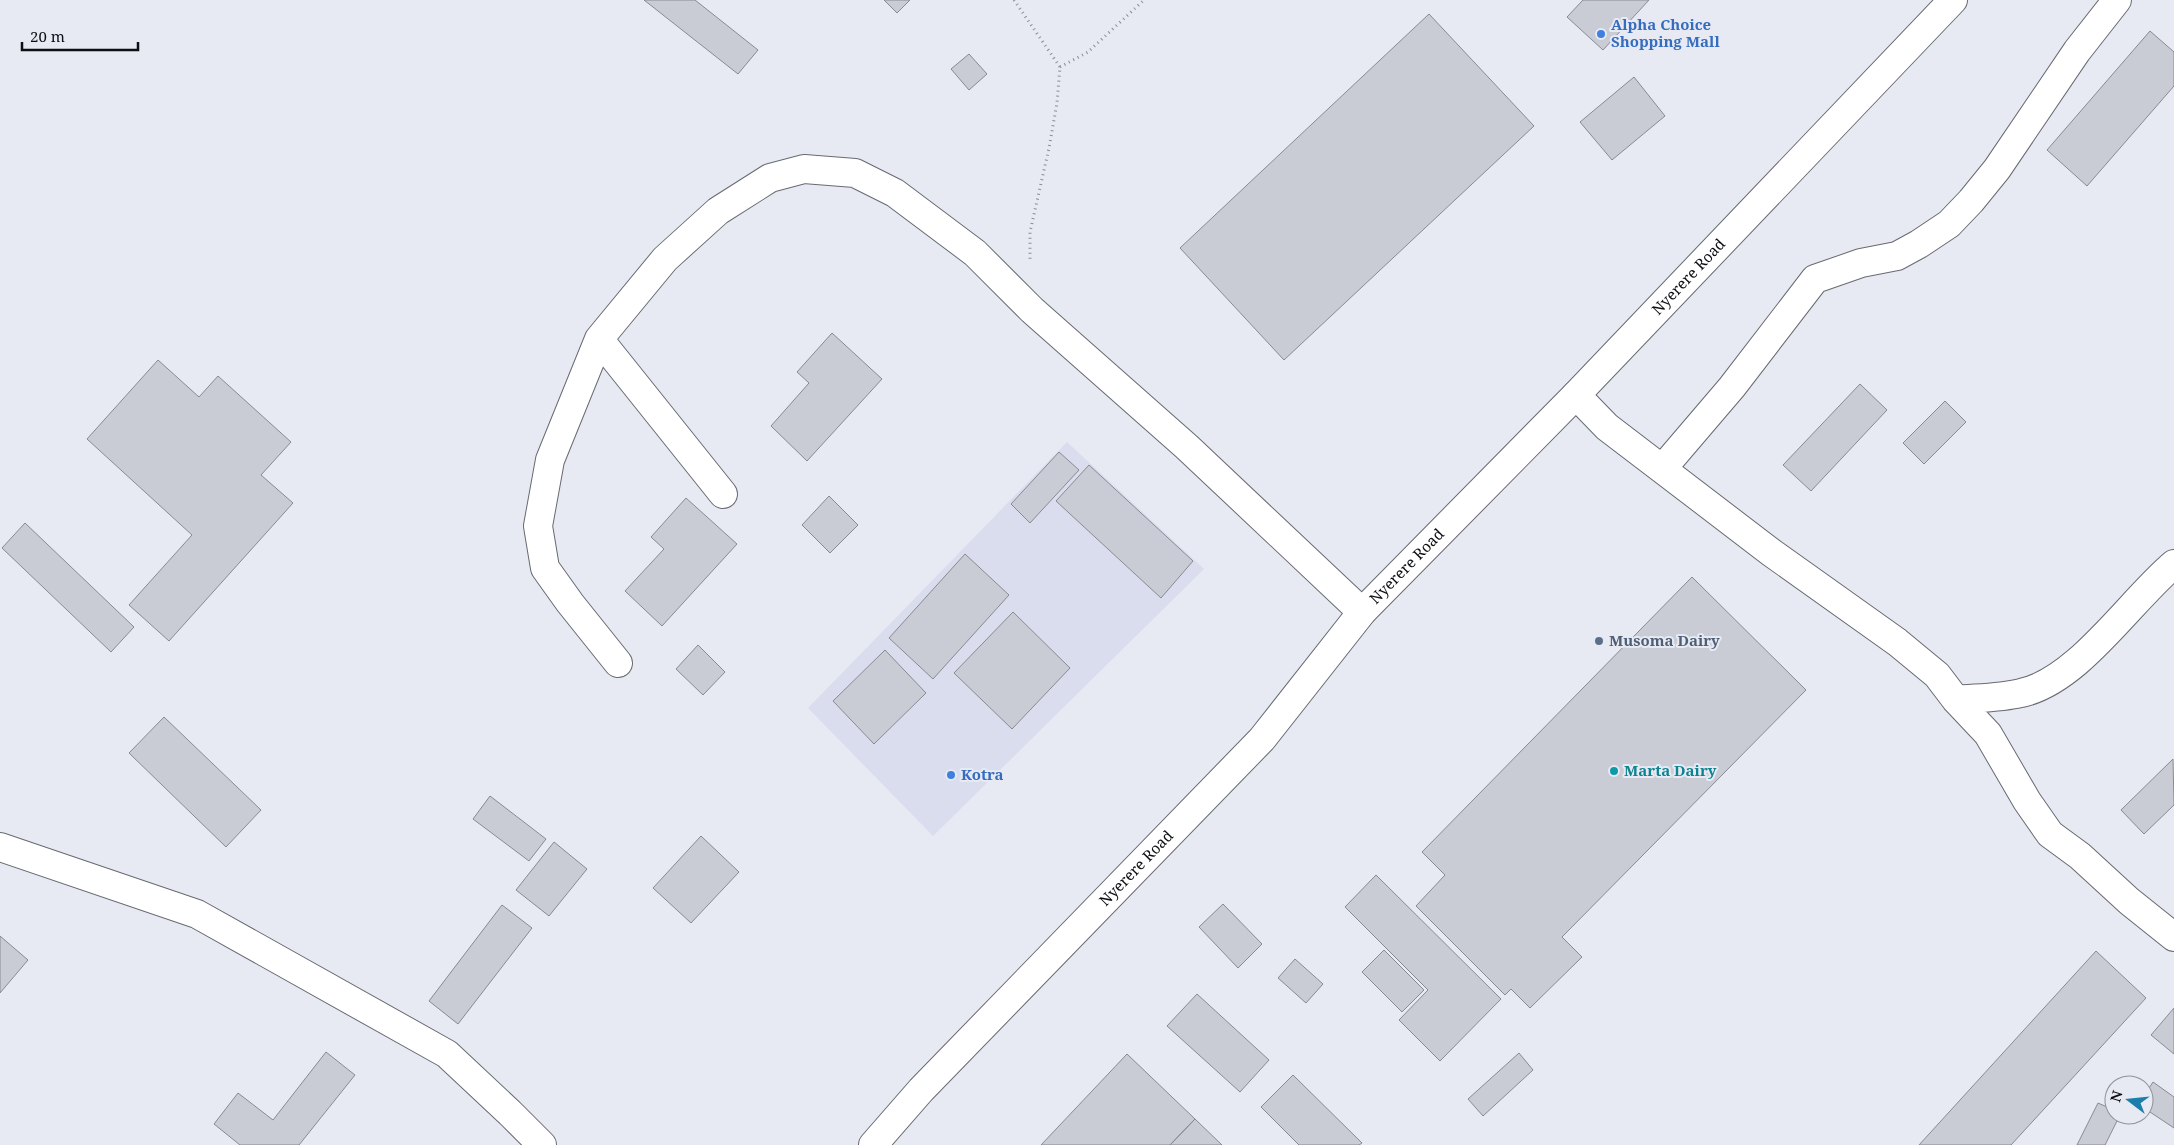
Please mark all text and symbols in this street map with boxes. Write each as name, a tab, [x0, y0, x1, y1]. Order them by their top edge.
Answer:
place label: Alpha Choice Shopping Mall	[1611, 14, 1720, 51]
scale bar	[22, 20, 139, 52]
text: 20 m	[30, 26, 65, 46]
marker: Alpha Choice Shopping Mall	[1595, 28, 1607, 40]
street label: Nyerere Road	[1647, 234, 1729, 319]
street label: Nyerere Road	[1365, 524, 1448, 608]
place label: Musoma Dairy	[1609, 630, 1720, 650]
marker: Musoma Dairy	[1593, 635, 1605, 647]
place label: Marta Dairy	[1624, 760, 1717, 780]
place label: Kotra	[961, 764, 1004, 784]
marker: Marta Dairy	[1608, 765, 1620, 777]
marker: Kotra	[945, 769, 957, 781]
street label: Nyerere Road	[1094, 825, 1177, 910]
north arrow	[2104, 1075, 2154, 1125]
text: N	[2105, 1088, 2127, 1104]

